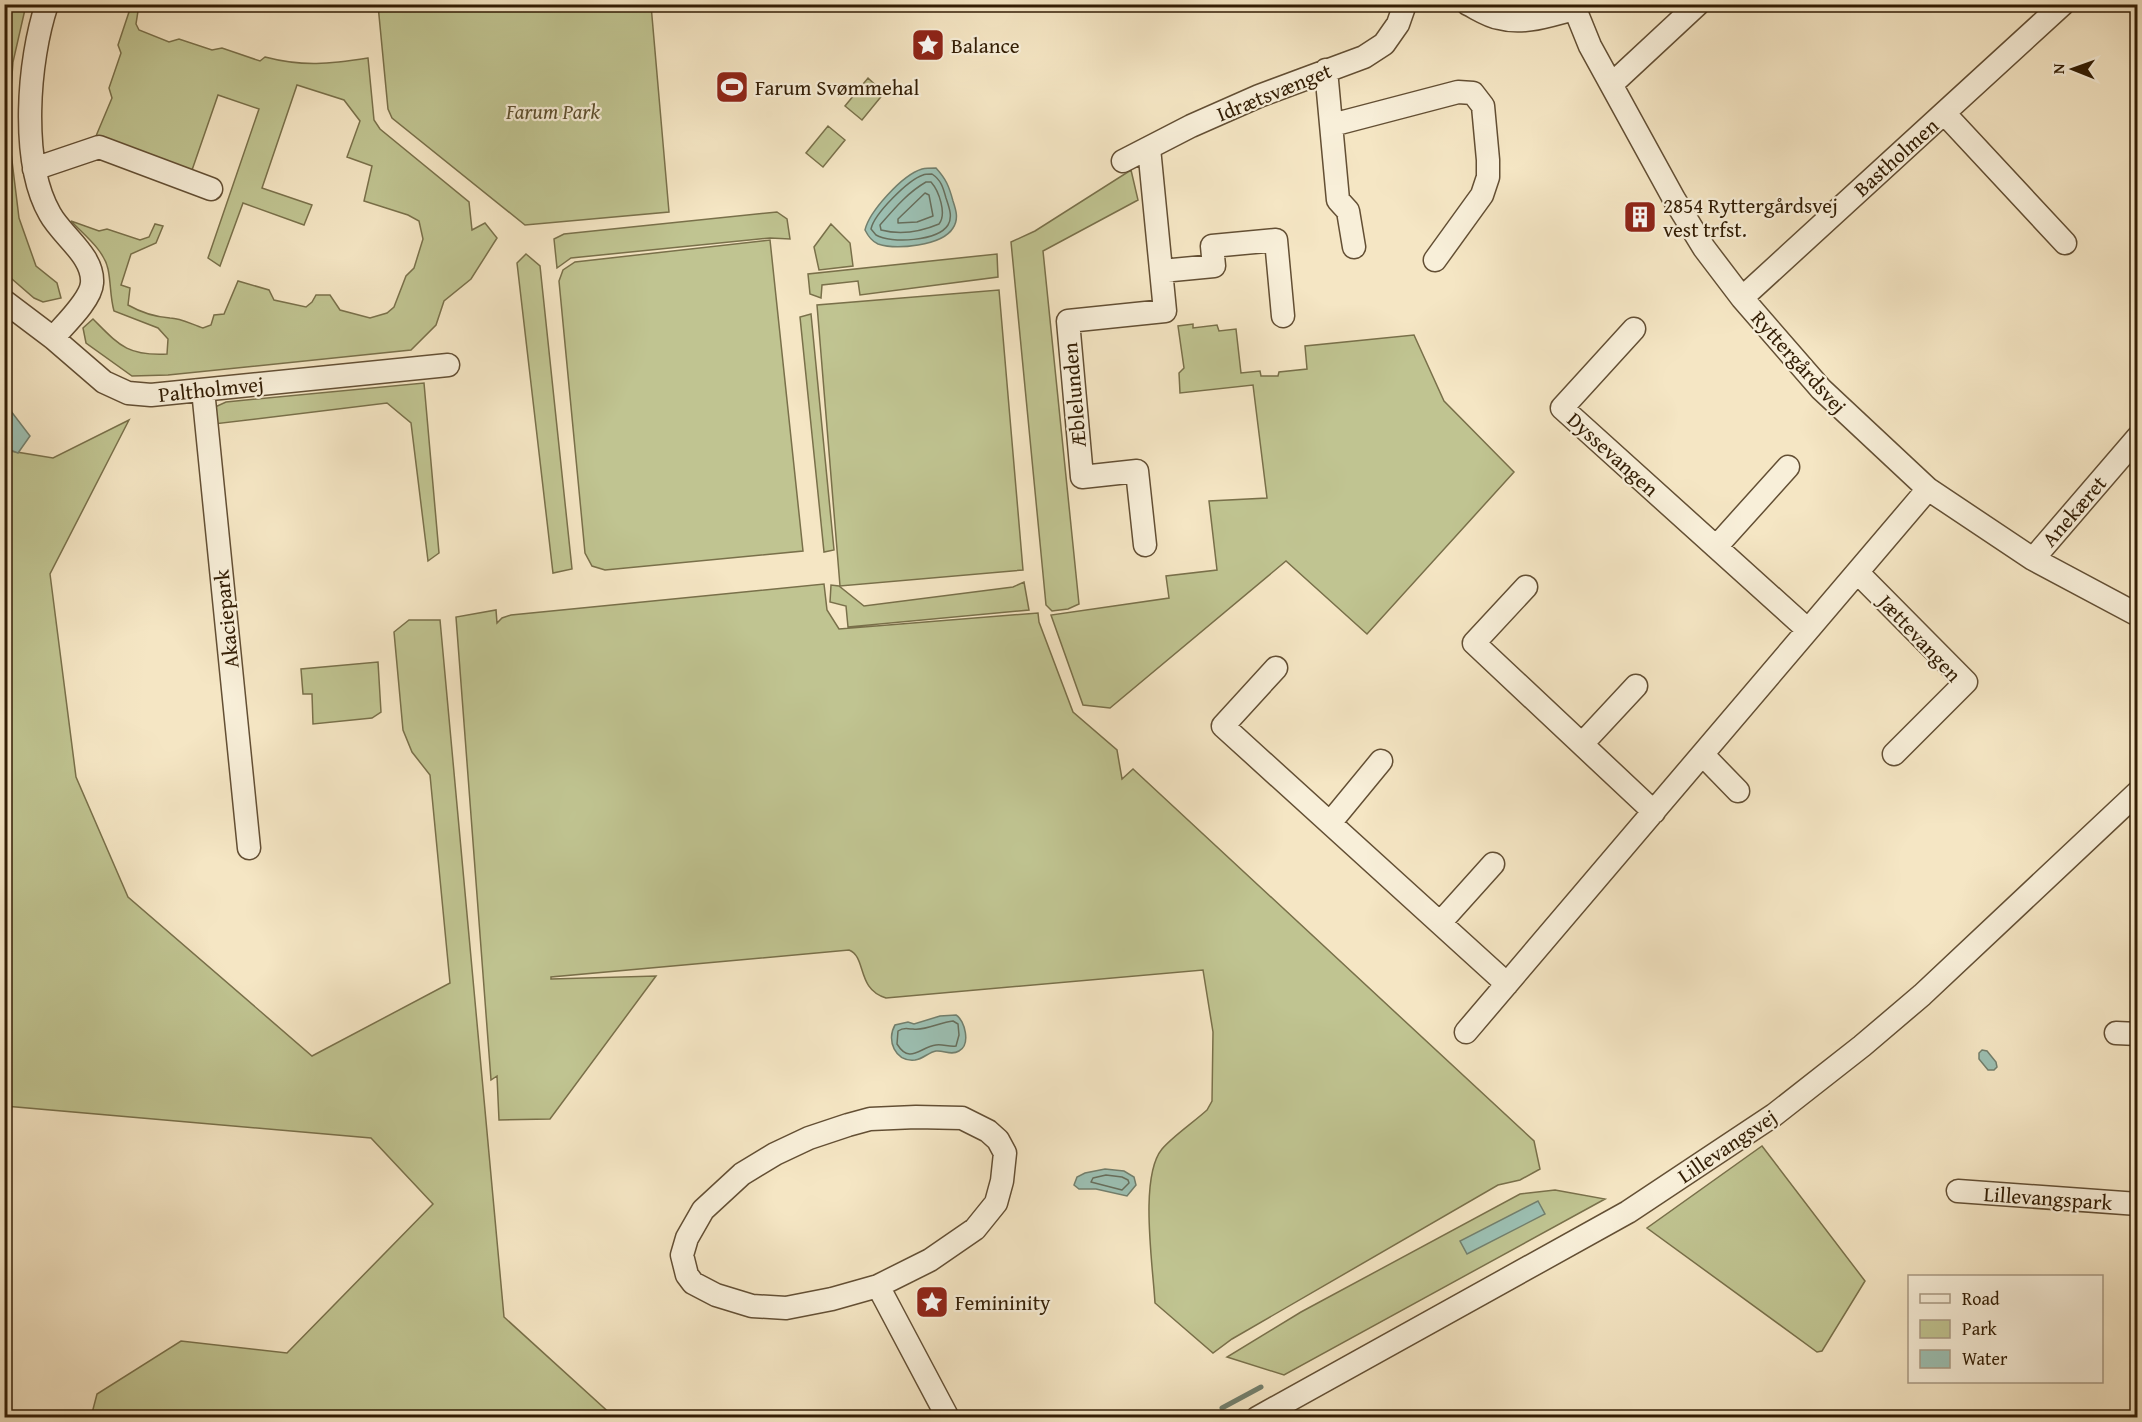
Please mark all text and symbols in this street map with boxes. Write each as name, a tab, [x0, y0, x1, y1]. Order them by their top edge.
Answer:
place icon: Balance	[910, 27, 946, 63]
place label: Balance	[951, 30, 1020, 61]
north arrow	[2043, 39, 2103, 99]
street label: Idrætsvænget	[1212, 55, 1337, 129]
text: N	[2046, 63, 2070, 74]
sports icon: Farum Svømmehal	[714, 69, 750, 105]
place label: Farum Svømmehal	[755, 72, 919, 103]
park label: Farum Park	[505, 96, 600, 127]
street label: Bastholmen	[1847, 110, 1945, 204]
place label: 2854 Ryttergårdsvej vest trfst.	[1663, 190, 1838, 245]
building icon: 2854 Ryttergårdsvej vest trfst.	[1622, 199, 1658, 235]
street label: Ryttergårdsvej	[1744, 303, 1854, 421]
street label: Æblelunden	[1054, 341, 1094, 449]
street label: Paltholmvej	[157, 368, 265, 410]
street label: Dyssevangen	[1560, 404, 1666, 504]
street label: Anekæret	[2034, 468, 2114, 553]
street label: Akaciepark	[205, 568, 247, 670]
street label: Jættevangen	[1869, 585, 1969, 689]
street label: Lillevangsvej	[1671, 1101, 1783, 1191]
street label: Lillevangspark	[1983, 1178, 2114, 1218]
legend	[1908, 1275, 2103, 1383]
place icon: Femininity	[914, 1284, 950, 1320]
text: Road	[1962, 1285, 2000, 1312]
place label: Femininity	[955, 1287, 1051, 1318]
text: Park	[1962, 1315, 1998, 1342]
text: Water	[1962, 1345, 2008, 1372]

